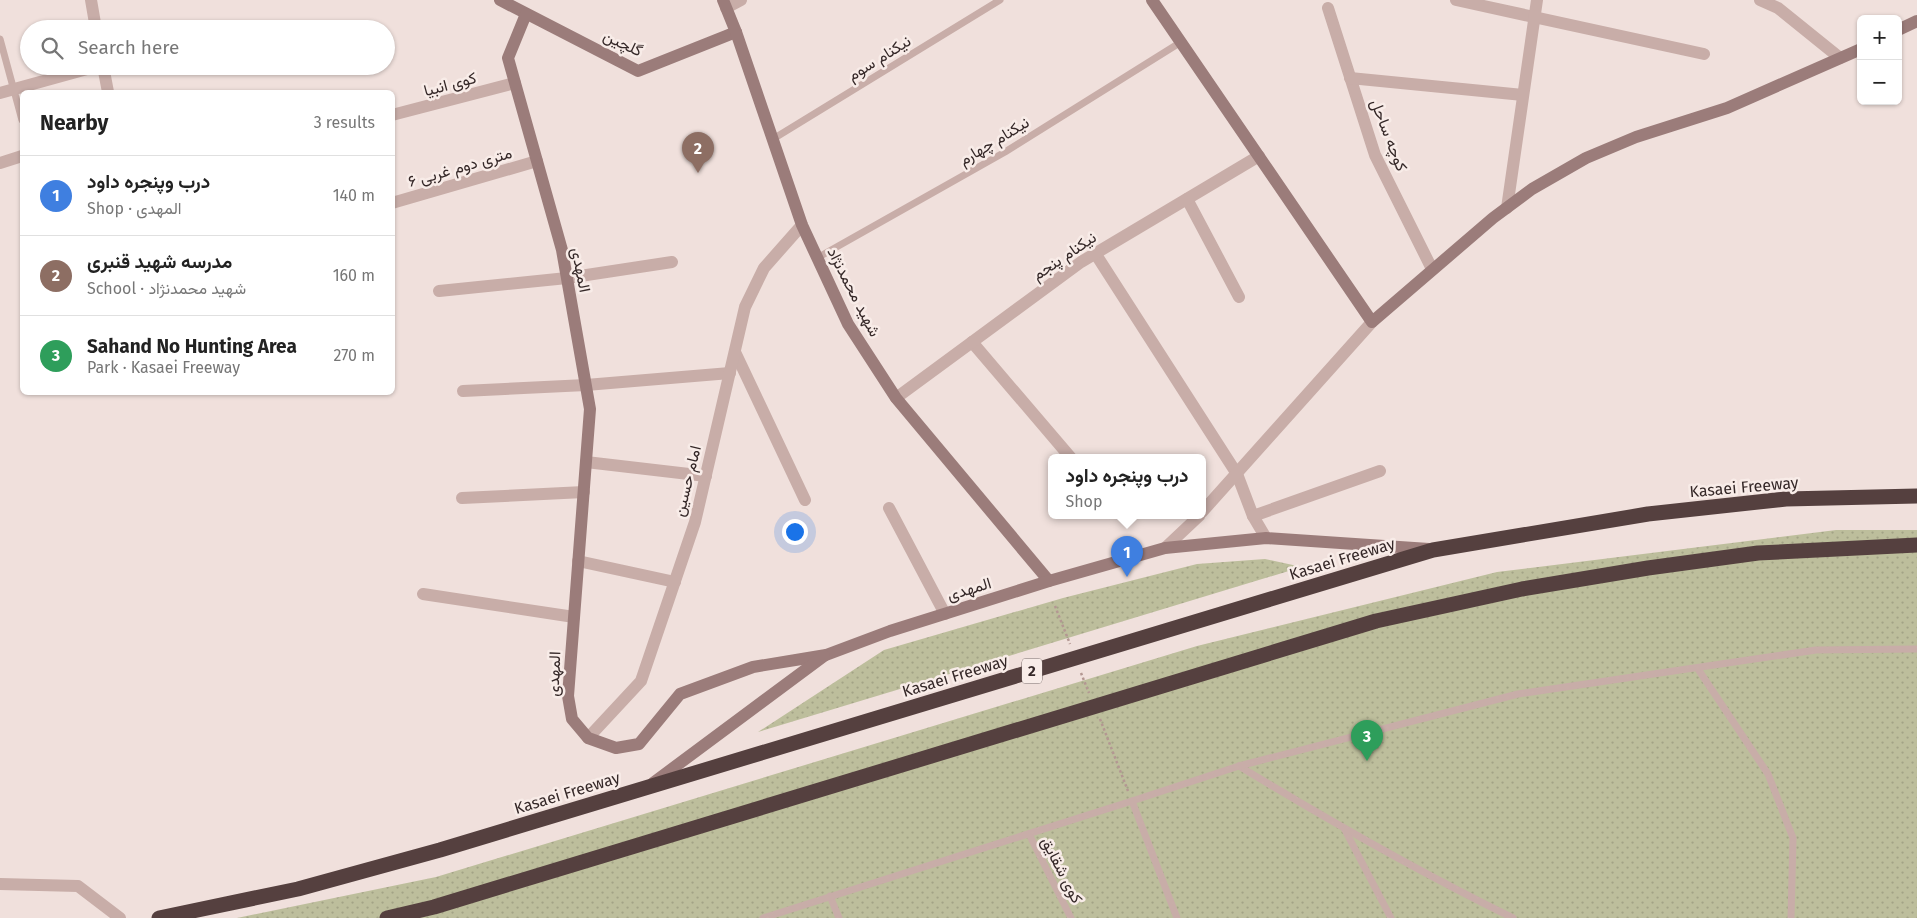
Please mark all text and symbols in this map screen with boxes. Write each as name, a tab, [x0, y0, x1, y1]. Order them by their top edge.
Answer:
map controls	[1857, 15, 1902, 105]
button: +	[1857, 15, 1902, 60]
search box	[20, 20, 395, 75]
street label: گلچین	[600, 26, 646, 62]
street label: نیکنام سوم	[844, 31, 915, 86]
icon: search	[38, 34, 66, 62]
text: Search here	[78, 36, 179, 59]
button: −	[1857, 60, 1902, 105]
street label: کوی انبیا	[422, 68, 479, 101]
street label: کوچه ساحل	[1365, 96, 1411, 174]
text: Nearby	[40, 110, 108, 136]
text: 3 results	[314, 113, 375, 132]
street label: نیکنام چهارم	[955, 113, 1034, 171]
pin: 2	[682, 132, 714, 173]
street label: ۶ متری دوم غربی	[406, 143, 514, 192]
text: درب وپنجره داود	[87, 170, 210, 193]
text: 1	[52, 186, 60, 205]
text: 140 m	[333, 186, 375, 205]
text: Shop · المهدی	[87, 199, 182, 218]
street label: نیکنام پنجم	[1028, 228, 1101, 286]
street label: شهید محمدنژاد	[822, 244, 885, 340]
street label: المهدی	[566, 246, 595, 294]
text: مدرسه شهید قنبری	[87, 250, 232, 273]
text: 2	[52, 266, 60, 285]
text: 160 m	[333, 266, 375, 285]
text: School · شهید محمدنژاد	[87, 279, 246, 298]
text: Sahand No Hunting Area	[87, 335, 297, 358]
text: 3	[52, 346, 60, 365]
text: 270 m	[333, 346, 375, 365]
text: Park · Kasaei Freeway	[87, 358, 240, 377]
street label: امام حسین	[669, 444, 706, 519]
popup	[1048, 454, 1206, 519]
text: درب وپنجره داود	[1065, 464, 1189, 487]
street label: Kasaei Freeway	[1689, 473, 1799, 501]
text: Shop	[1065, 492, 1102, 511]
your location	[782, 519, 808, 545]
street label: Kasaei Freeway	[1287, 534, 1397, 584]
pin: 1	[1111, 536, 1143, 577]
street label: المهدی	[945, 573, 994, 606]
street label: المهدی	[544, 651, 565, 697]
street label: Kasaei Freeway	[900, 651, 1010, 701]
road number: 2	[1022, 658, 1042, 684]
pin: 3	[1351, 720, 1383, 761]
street label: Kasaei Freeway	[512, 768, 622, 818]
street label: کوی شقایق	[1036, 834, 1087, 907]

